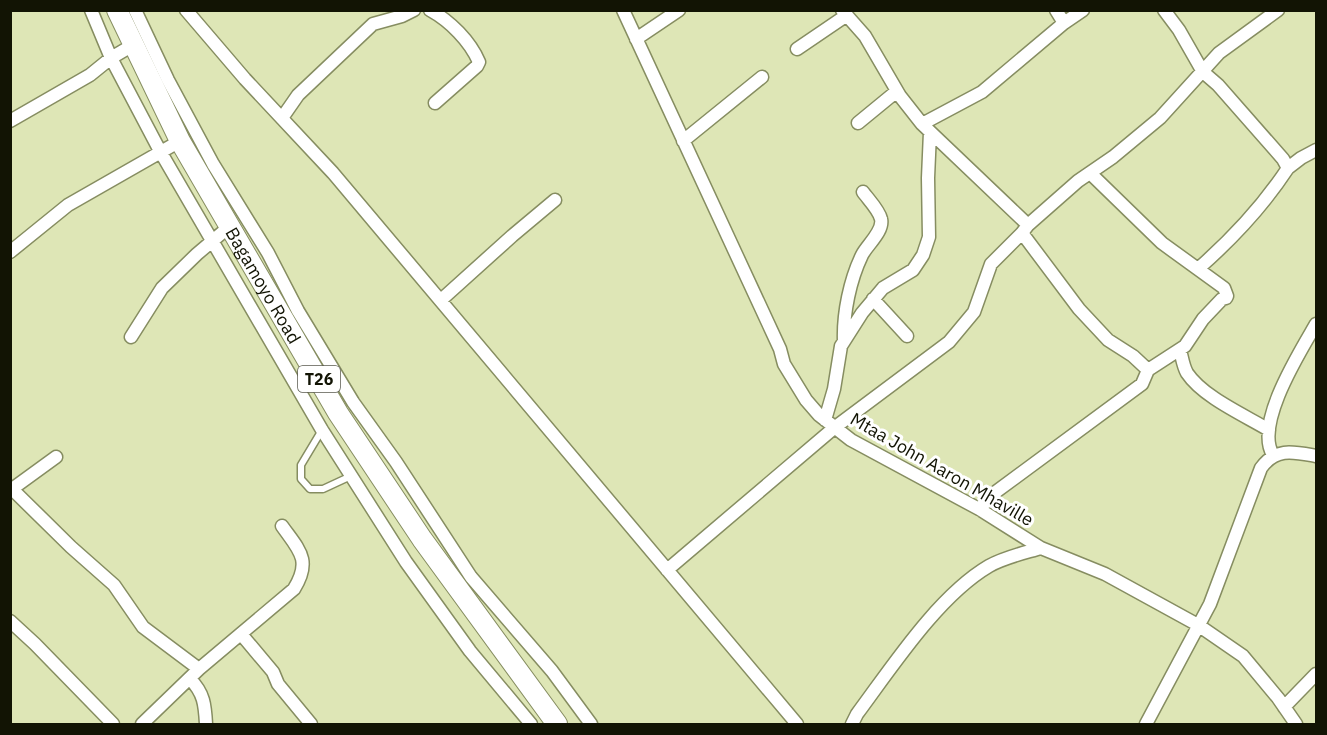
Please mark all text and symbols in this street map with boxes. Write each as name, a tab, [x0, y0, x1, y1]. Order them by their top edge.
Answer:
street label: Bagamoyo Road	[221, 223, 307, 347]
road number: T26	[298, 366, 340, 392]
street label: Mtaa John Aaron Mhaville	[846, 407, 1038, 531]

